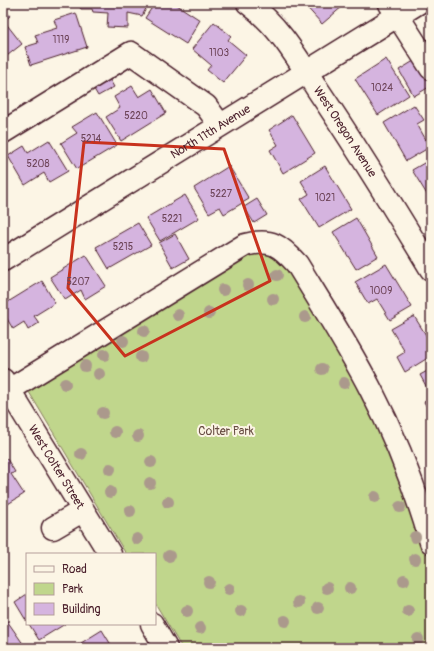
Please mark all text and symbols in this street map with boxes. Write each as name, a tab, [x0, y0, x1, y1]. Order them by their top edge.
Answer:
house number: 1119	[53, 34, 69, 46]
house number: 1103	[209, 47, 230, 59]
house number: 1024	[371, 82, 393, 94]
street label: West Oregon Avenue	[310, 84, 380, 180]
street label: North 11th Avenue	[168, 101, 254, 162]
house number: 5220	[124, 110, 148, 122]
house number: 5214	[81, 133, 102, 145]
house number: 5208	[27, 158, 49, 170]
house number: 5227	[210, 188, 233, 200]
house number: 1021	[315, 192, 335, 204]
house number: 5221	[162, 213, 182, 225]
house number: 5215	[113, 241, 133, 253]
house number: 5207	[66, 276, 90, 288]
house number: 1009	[370, 285, 392, 297]
street label: West Colter Street	[24, 422, 88, 512]
park label: Colter Park	[198, 424, 254, 439]
legend	[26, 553, 156, 625]
text: Road	[62, 562, 87, 577]
text: Park	[62, 582, 83, 597]
text: Building	[62, 602, 101, 617]

